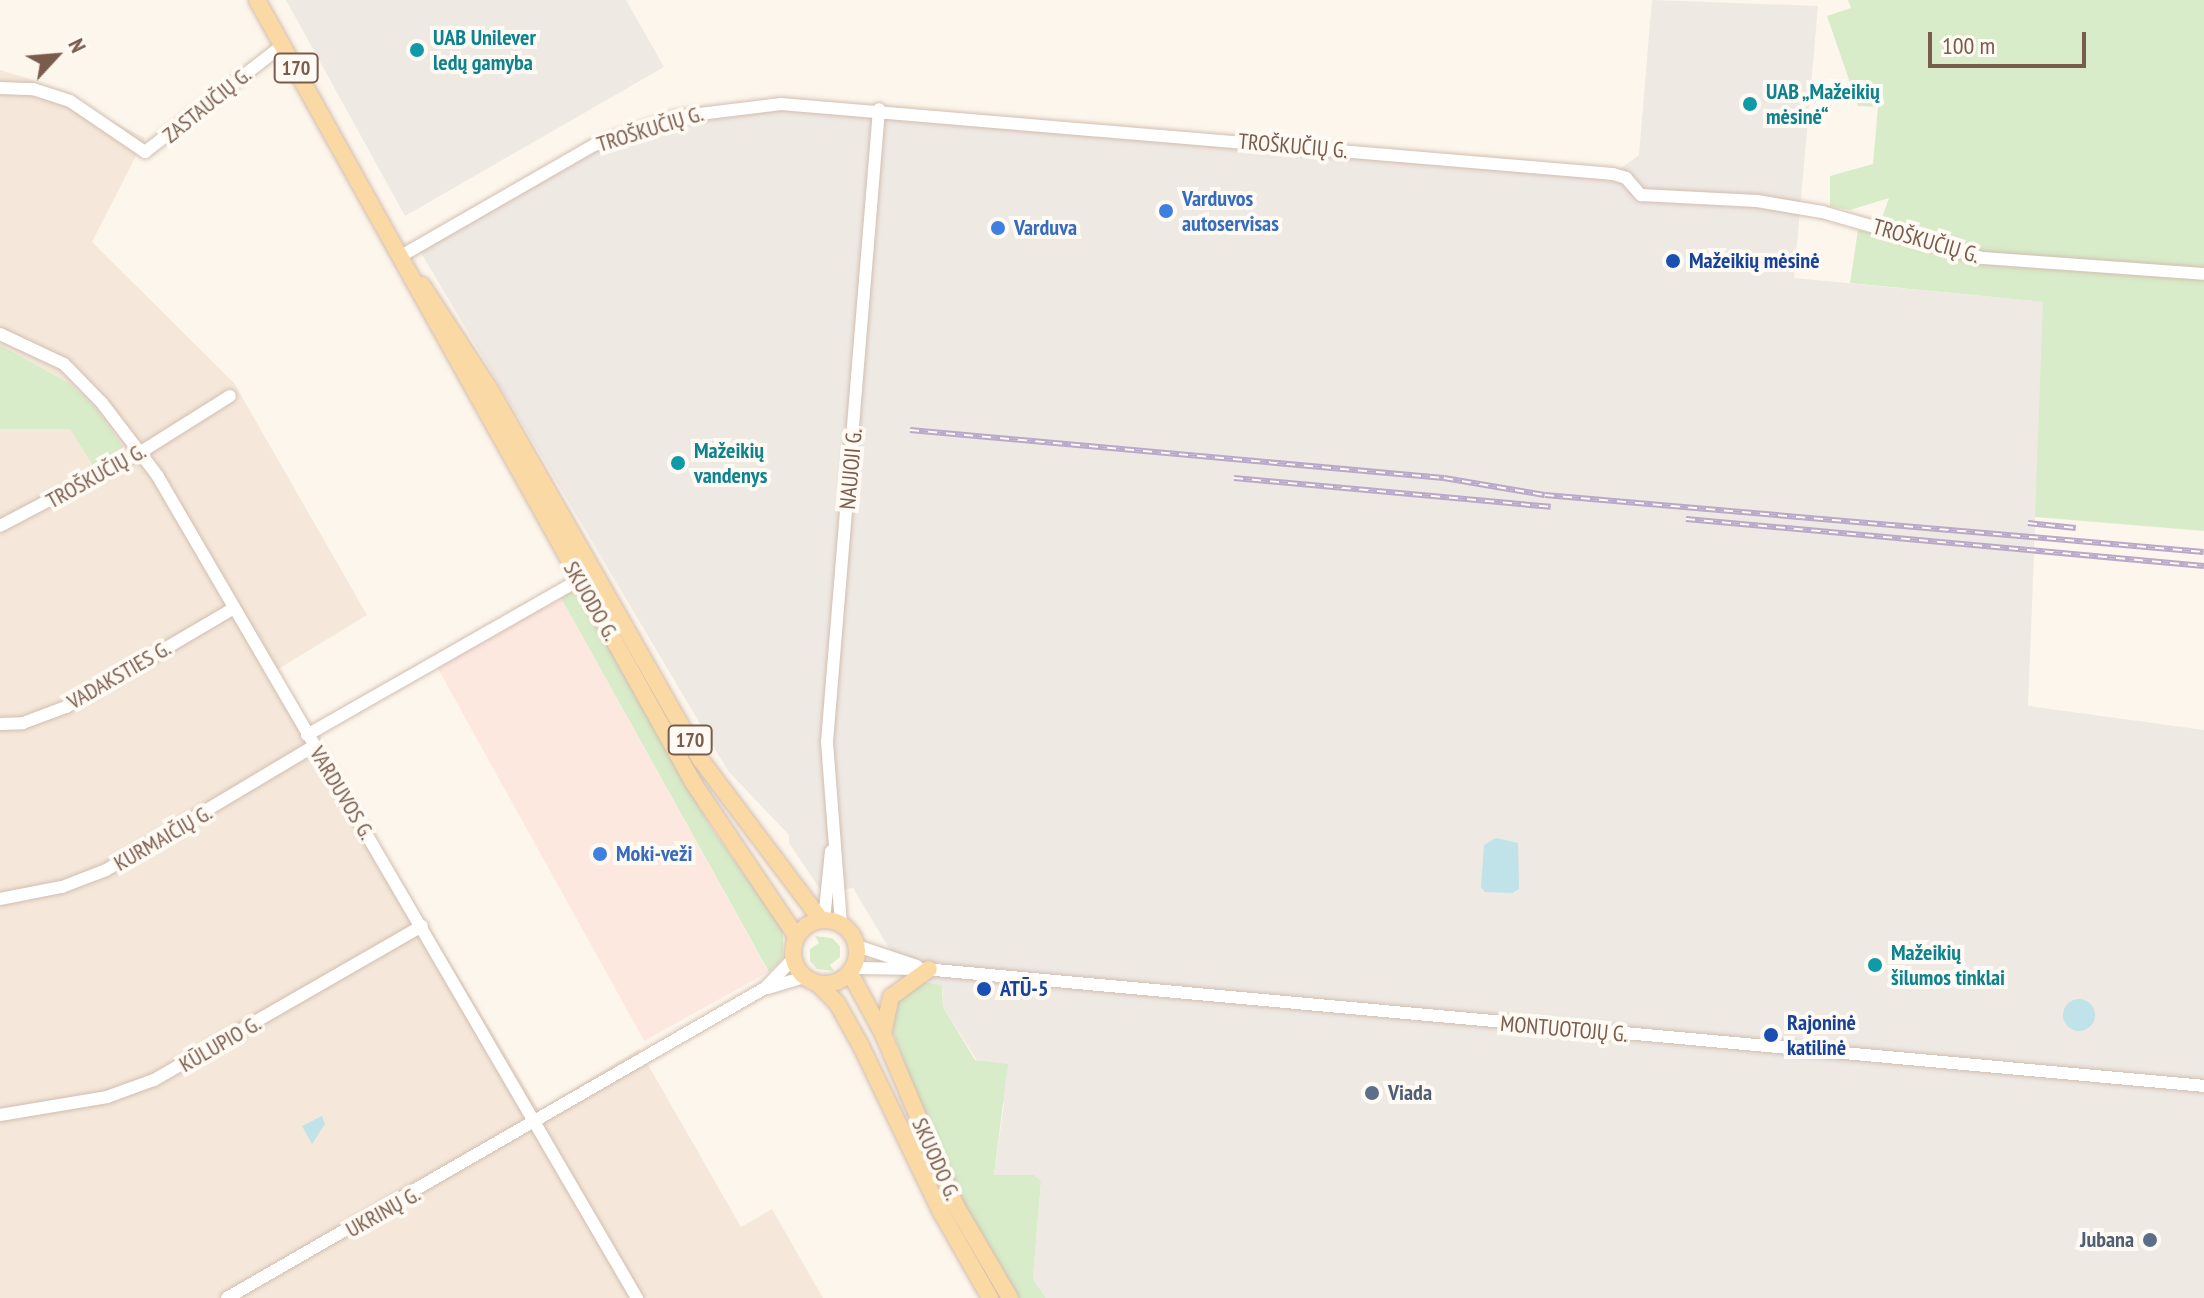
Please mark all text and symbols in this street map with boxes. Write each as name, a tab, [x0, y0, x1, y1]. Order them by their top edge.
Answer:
north arrow	[16, 16, 96, 96]
scale bar	[1932, 16, 2090, 66]
place label: UAB Unilever ledų gamyba	[433, 24, 536, 76]
text: 100 m	[1942, 30, 1995, 61]
text: N	[62, 34, 93, 57]
marker: UAB Unilever ledų gamyba	[408, 41, 426, 59]
road number: 170	[272, 52, 320, 84]
street label: ZASTAUČIŲ G.	[158, 61, 256, 149]
place label: UAB „Mažeikių mėsinė“	[1766, 78, 1881, 130]
marker: UAB „Mažeikių mėsinė“	[1741, 95, 1759, 113]
street label: TROŠKUČIŲ G.	[594, 100, 706, 158]
street label: TROŠKUČIŲ G.	[1237, 128, 1349, 164]
place label: Varduvos autoservisas	[1182, 185, 1279, 236]
marker: Varduvos autoservisas	[1157, 202, 1175, 220]
street label: TROŠKUČIŲ G.	[1870, 213, 1982, 269]
place label: Varduva	[1014, 215, 1077, 241]
marker: Varduva	[989, 219, 1007, 237]
place label: Mažeikių mėsinė	[1689, 248, 1820, 274]
marker: Mažeikių mėsinė	[1664, 252, 1682, 270]
street label: NAUJOJI G.	[834, 428, 868, 510]
place label: Mažeikių vandenys	[694, 437, 767, 488]
street label: TROŠKUČIŲ G.	[42, 438, 150, 514]
marker: Mažeikių vandenys	[669, 454, 687, 472]
street label: SKUODO G.	[558, 557, 624, 645]
street label: VADAKSTIES G.	[63, 635, 175, 715]
road number: 170	[666, 724, 714, 756]
street label: VARDUVOS G.	[304, 742, 380, 844]
street label: KURMAIČIŲ G.	[109, 799, 217, 877]
place label: Moki-veži	[616, 841, 692, 867]
marker: Moki-veži	[591, 845, 609, 863]
place label: Mažeikių šilumos tinklai	[1891, 939, 2005, 990]
marker: Mažeikių šilumos tinklai	[1866, 956, 1884, 974]
place label: ATŪ-5	[1000, 976, 1048, 1002]
marker: ATŪ-5	[975, 980, 993, 998]
place label: Rajoninė katilinė	[1787, 1009, 1856, 1060]
street label: KŪLUPIO G.	[175, 1010, 265, 1078]
street label: MONTUOTOJŲ G.	[1499, 1010, 1629, 1048]
marker: Rajoninė katilinė	[1762, 1026, 1780, 1044]
place label: Viada	[1388, 1080, 1432, 1106]
marker: Viada	[1363, 1084, 1381, 1102]
street label: SKUODO G.	[906, 1114, 966, 1204]
street label: UKRINŲ G.	[341, 1181, 425, 1243]
place label: Jubana	[2080, 1227, 2134, 1253]
marker: Jubana	[2141, 1231, 2159, 1249]

